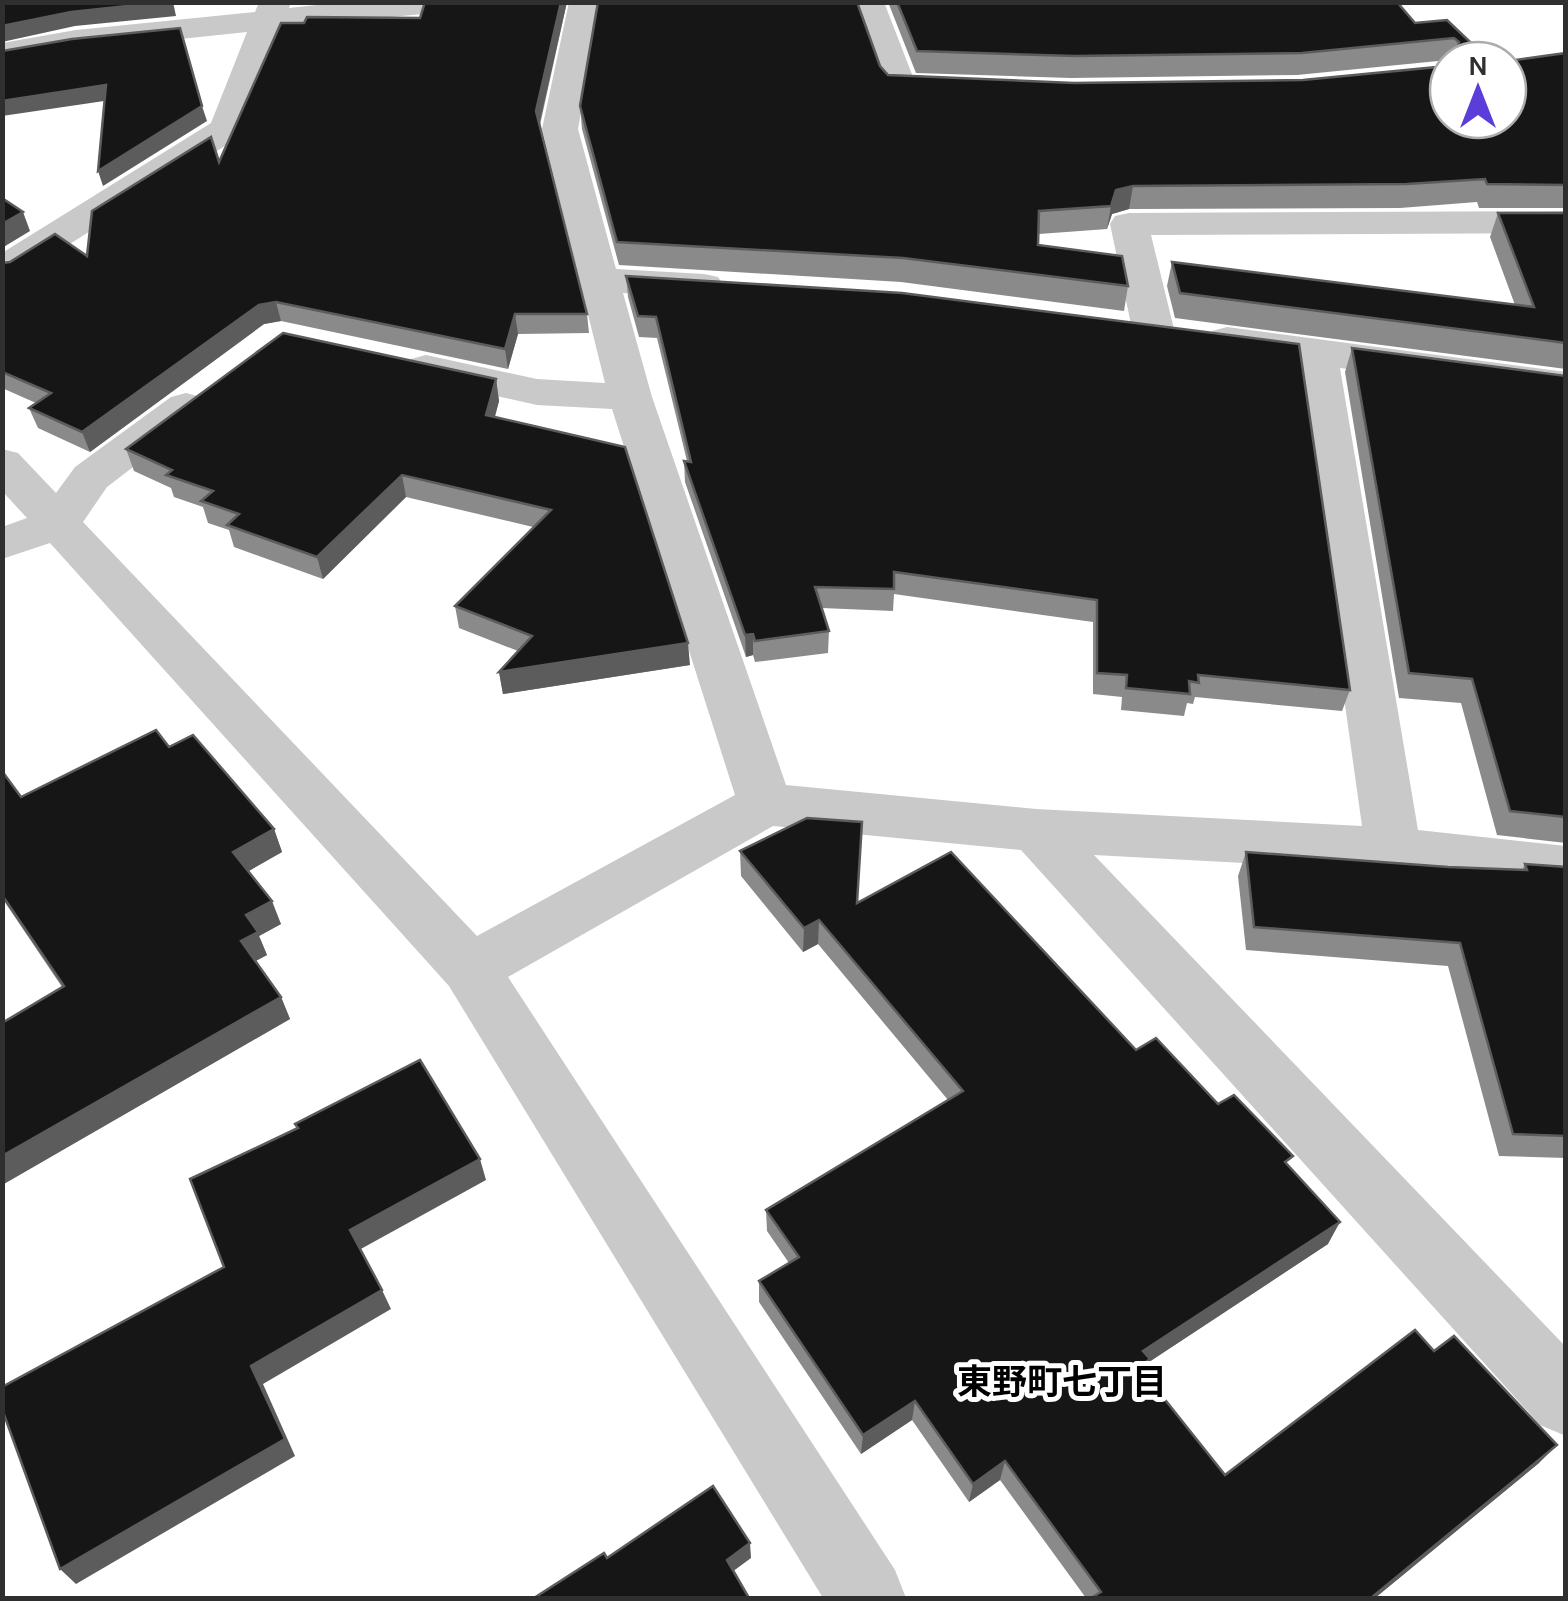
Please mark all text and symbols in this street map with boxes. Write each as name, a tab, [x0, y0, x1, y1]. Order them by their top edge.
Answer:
north arrow	[1428, 40, 1528, 140]
text: N	[1468, 49, 1488, 82]
district label: 東野町七丁目	[957, 1362, 1167, 1403]

